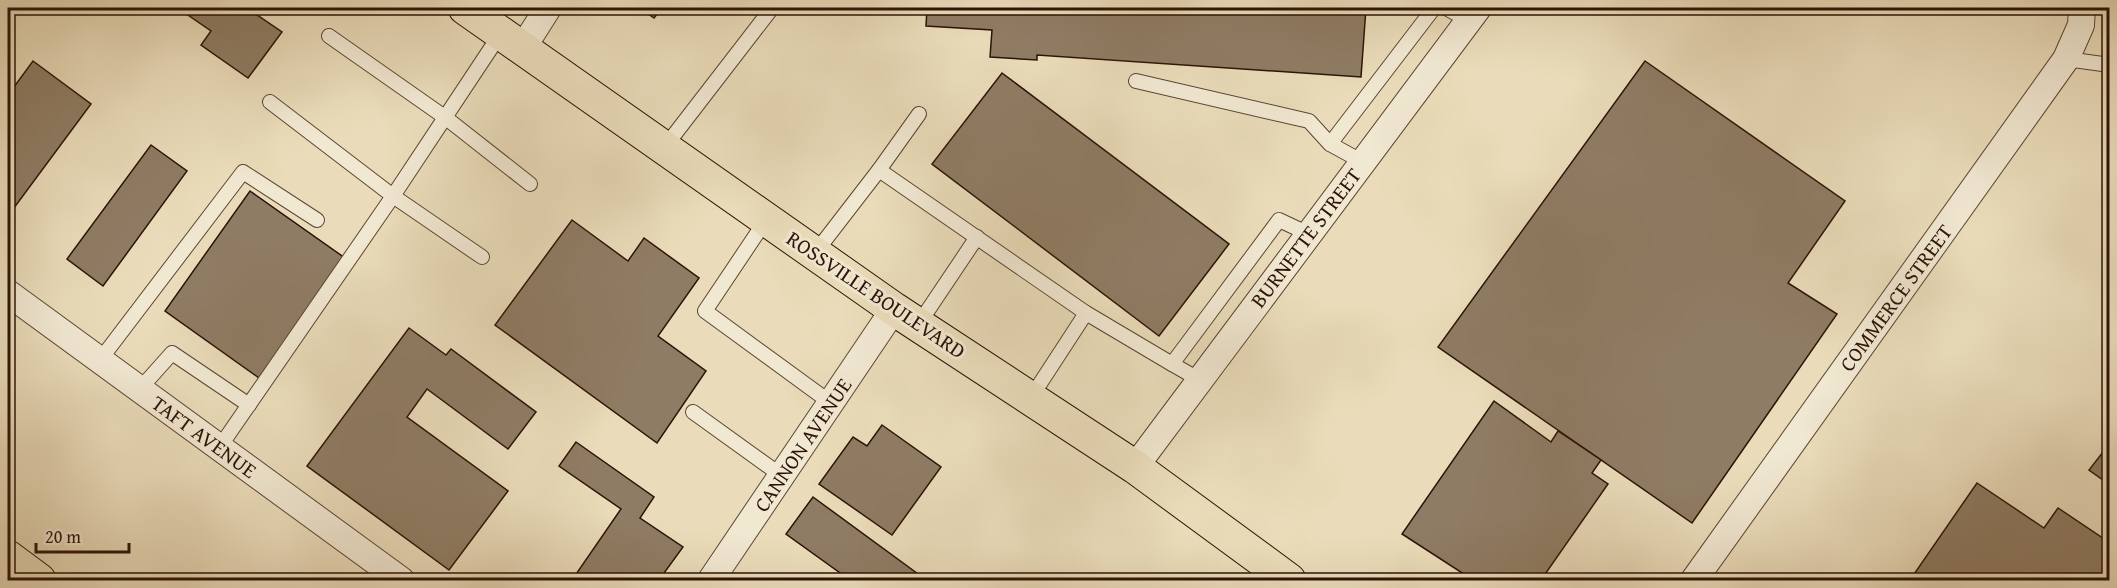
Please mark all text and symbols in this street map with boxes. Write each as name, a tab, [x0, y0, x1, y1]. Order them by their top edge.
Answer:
street label: BURNETTE STREET	[1243, 161, 1369, 314]
street label: COMMERCE STREET	[1832, 218, 1960, 378]
street label: ROSSVILLE BOULEVARD	[781, 223, 972, 366]
street label: CANNON AVENUE	[746, 371, 859, 518]
street label: TAFT AVENUE	[145, 388, 264, 486]
scale bar	[36, 516, 129, 554]
text: 20 m	[45, 523, 81, 550]

